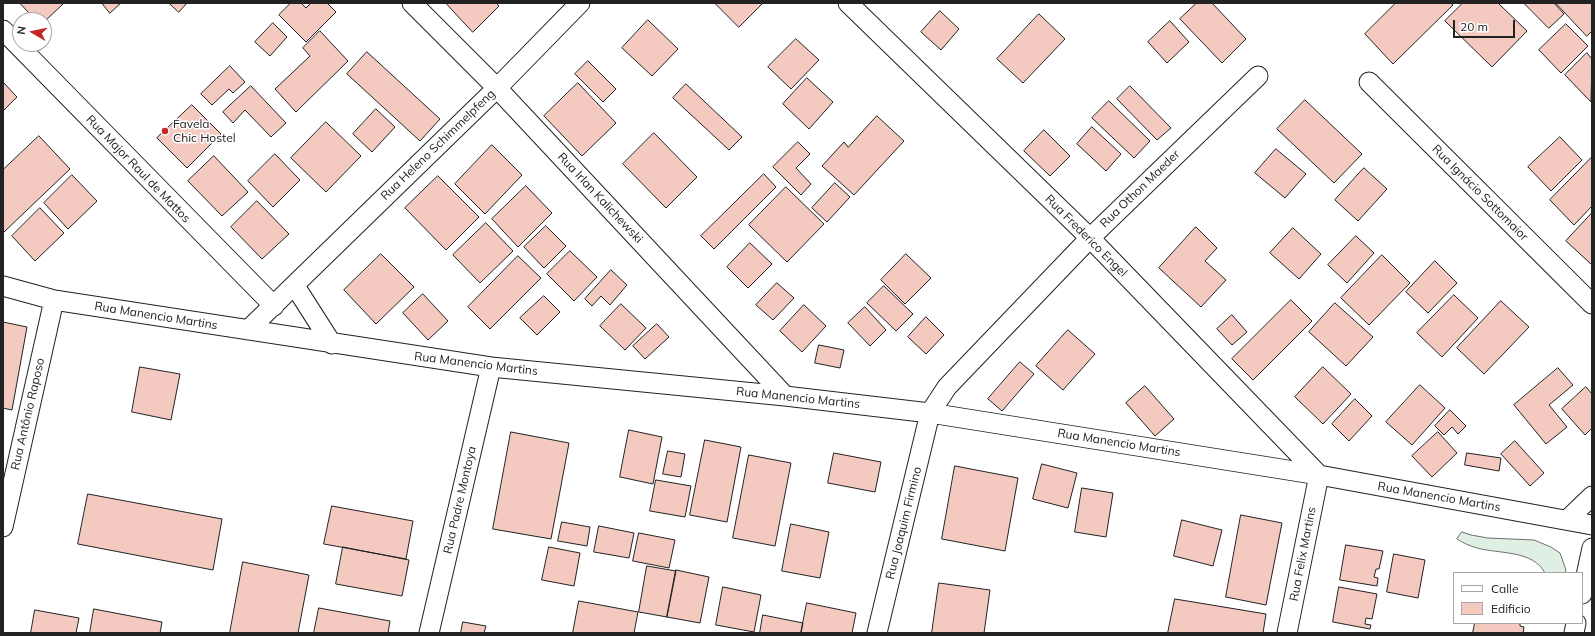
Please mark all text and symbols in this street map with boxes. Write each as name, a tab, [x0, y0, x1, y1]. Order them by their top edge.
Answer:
north arrow	[12, 12, 52, 52]
scale bar	[1455, 12, 1517, 38]
text: 20 m	[1460, 19, 1488, 34]
text: N	[14, 25, 29, 35]
street label: Rua Heleno Schimmelpfeng	[378, 87, 498, 203]
street label: Rua Major Raul de Mattos	[83, 112, 193, 226]
place label: Favela Chic Hostel	[173, 117, 236, 145]
marker: Favela Chic Hostel	[160, 126, 170, 136]
street label: Rua Ignácio Sottomaior	[1429, 142, 1531, 244]
street label: Rua Othon Maeder	[1097, 147, 1183, 231]
street label: Rua Irlan Kalichewski	[554, 150, 646, 246]
street label: Rua Frederico Engel	[1042, 192, 1130, 280]
street label: Rua Manencio Martins	[93, 299, 219, 333]
street label: Rua Manencio Martins	[413, 349, 539, 379]
street label: Rua Antônio Raposo	[8, 357, 48, 471]
street label: Rua Manencio Martins	[735, 384, 861, 412]
street label: Rua Manencio Martins	[1056, 426, 1182, 460]
street label: Rua Padre Montoya	[441, 445, 479, 555]
street label: Rua Joaquim Firmino	[883, 465, 925, 581]
street label: Rua Manencio Martins	[1376, 479, 1502, 515]
street label: Rua Felix Martins	[1287, 505, 1319, 603]
legend	[1453, 572, 1583, 624]
text: Calle	[1491, 581, 1518, 596]
text: Edificio	[1491, 601, 1531, 616]

